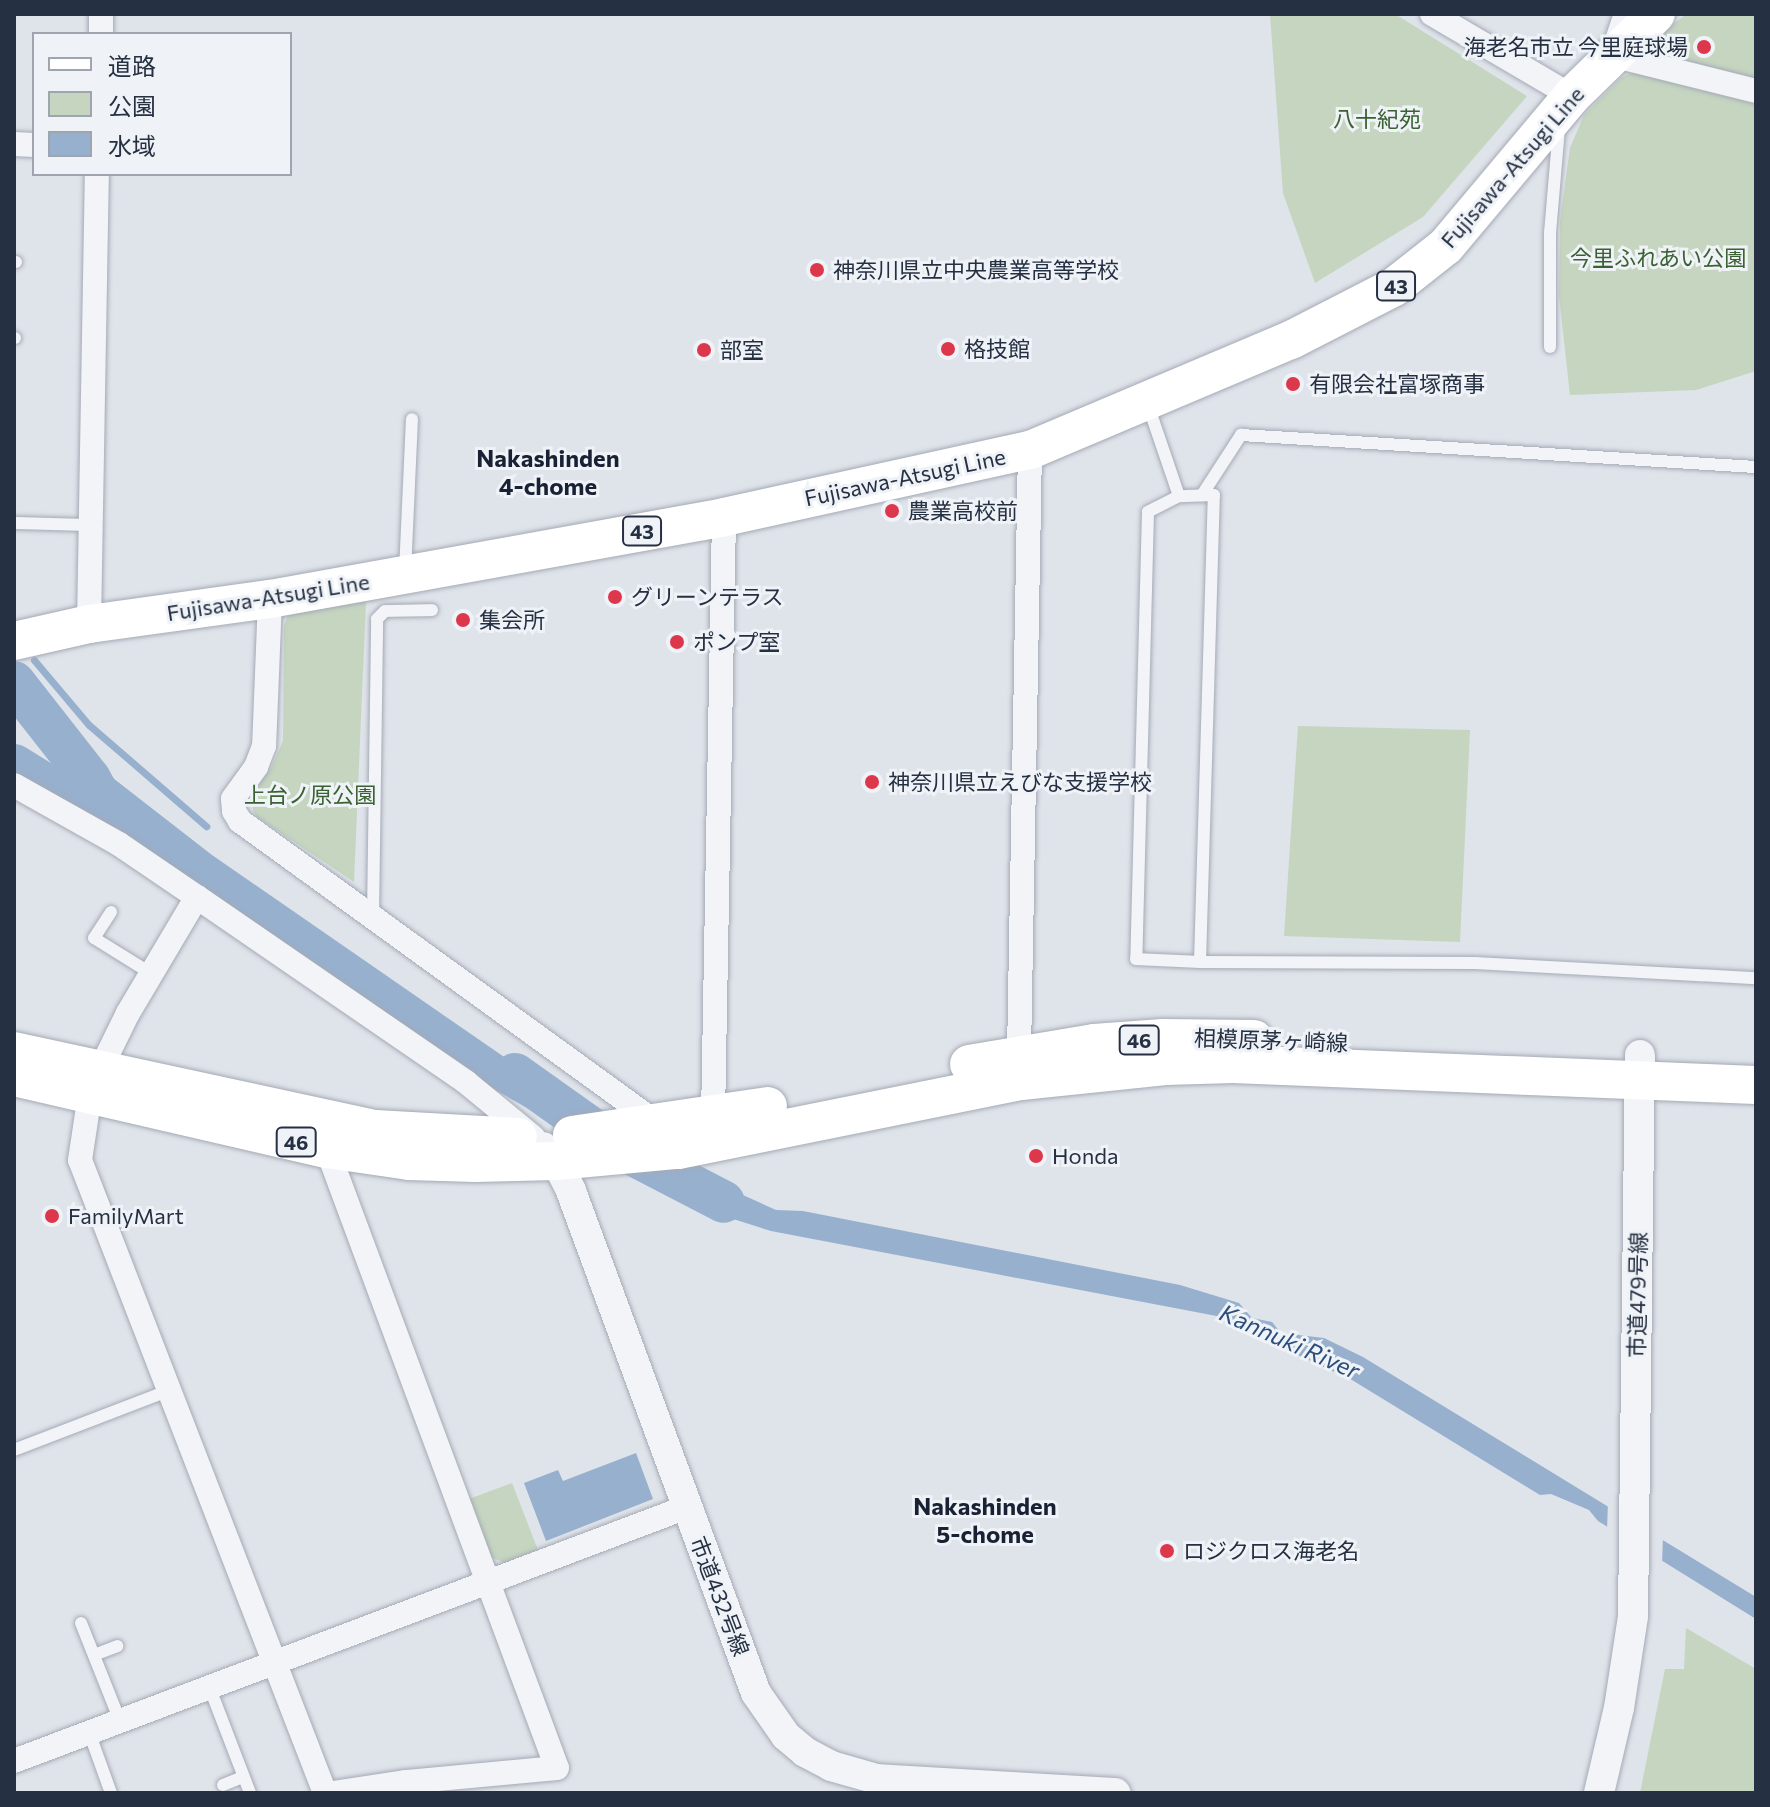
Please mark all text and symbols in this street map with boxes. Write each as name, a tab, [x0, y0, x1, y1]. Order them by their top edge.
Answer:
legend	[32, 32, 292, 176]
place label: 海老名市立 今里庭球場	[1464, 34, 1688, 60]
marker: 海老名市立 今里庭球場	[1695, 38, 1713, 56]
text: 道路	[108, 51, 156, 80]
street label: Fujisawa-Atsugi Line	[1435, 81, 1589, 253]
text: 公園	[108, 91, 156, 120]
park label: 八十紀苑	[1333, 106, 1421, 132]
text: 水域	[108, 131, 156, 160]
park label: 今里ふれあい公園	[1570, 245, 1746, 271]
place label: 神奈川県立中央農業高等学校	[833, 257, 1119, 283]
marker: 神奈川県立中央農業高等学校	[808, 261, 826, 279]
road number: 43	[1376, 270, 1416, 302]
place label: 格技館	[964, 336, 1030, 362]
place label: 部室	[720, 337, 764, 363]
marker: 格技館	[939, 340, 957, 358]
marker: 部室	[695, 341, 713, 359]
place label: 有限会社富塚商事	[1309, 371, 1485, 397]
marker: 有限会社富塚商事	[1284, 375, 1302, 393]
street label: Fujisawa-Atsugi Line	[802, 443, 1008, 511]
district label: Nakashinden 4-chome	[476, 444, 620, 500]
place label: 農業高校前	[908, 498, 1018, 524]
marker: 農業高校前	[883, 502, 901, 520]
road number: 43	[622, 515, 662, 547]
street label: Fujisawa-Atsugi Line	[165, 568, 371, 626]
place label: グリーンテラス	[631, 584, 785, 610]
marker: グリーンテラス	[606, 588, 624, 606]
place label: 集会所	[479, 607, 545, 633]
marker: 集会所	[454, 611, 472, 629]
place label: ポンプ室	[693, 629, 781, 655]
marker: ポンプ室	[668, 633, 686, 651]
place label: 神奈川県立えびな支援学校	[888, 769, 1152, 795]
marker: 神奈川県立えびな支援学校	[863, 773, 881, 791]
park label: 上台ノ原公園	[244, 782, 376, 808]
road number: 46	[1117, 1024, 1161, 1056]
street label: 相模原茅ヶ崎線	[1194, 1024, 1348, 1056]
road number: 46	[274, 1126, 318, 1158]
place label: Honda	[1052, 1143, 1118, 1169]
marker: Honda	[1027, 1147, 1045, 1165]
place label: FamilyMart	[68, 1203, 184, 1229]
marker: FamilyMart	[43, 1207, 61, 1225]
street label: 市道479号線	[1623, 1232, 1651, 1358]
water label: Kannuki River	[1216, 1297, 1364, 1385]
district label: Nakashinden 5-chome	[913, 1492, 1057, 1548]
street label: 市道432号線	[685, 1533, 755, 1659]
place label: ロジクロス海老名	[1183, 1538, 1359, 1564]
marker: ロジクロス海老名	[1158, 1542, 1176, 1560]

